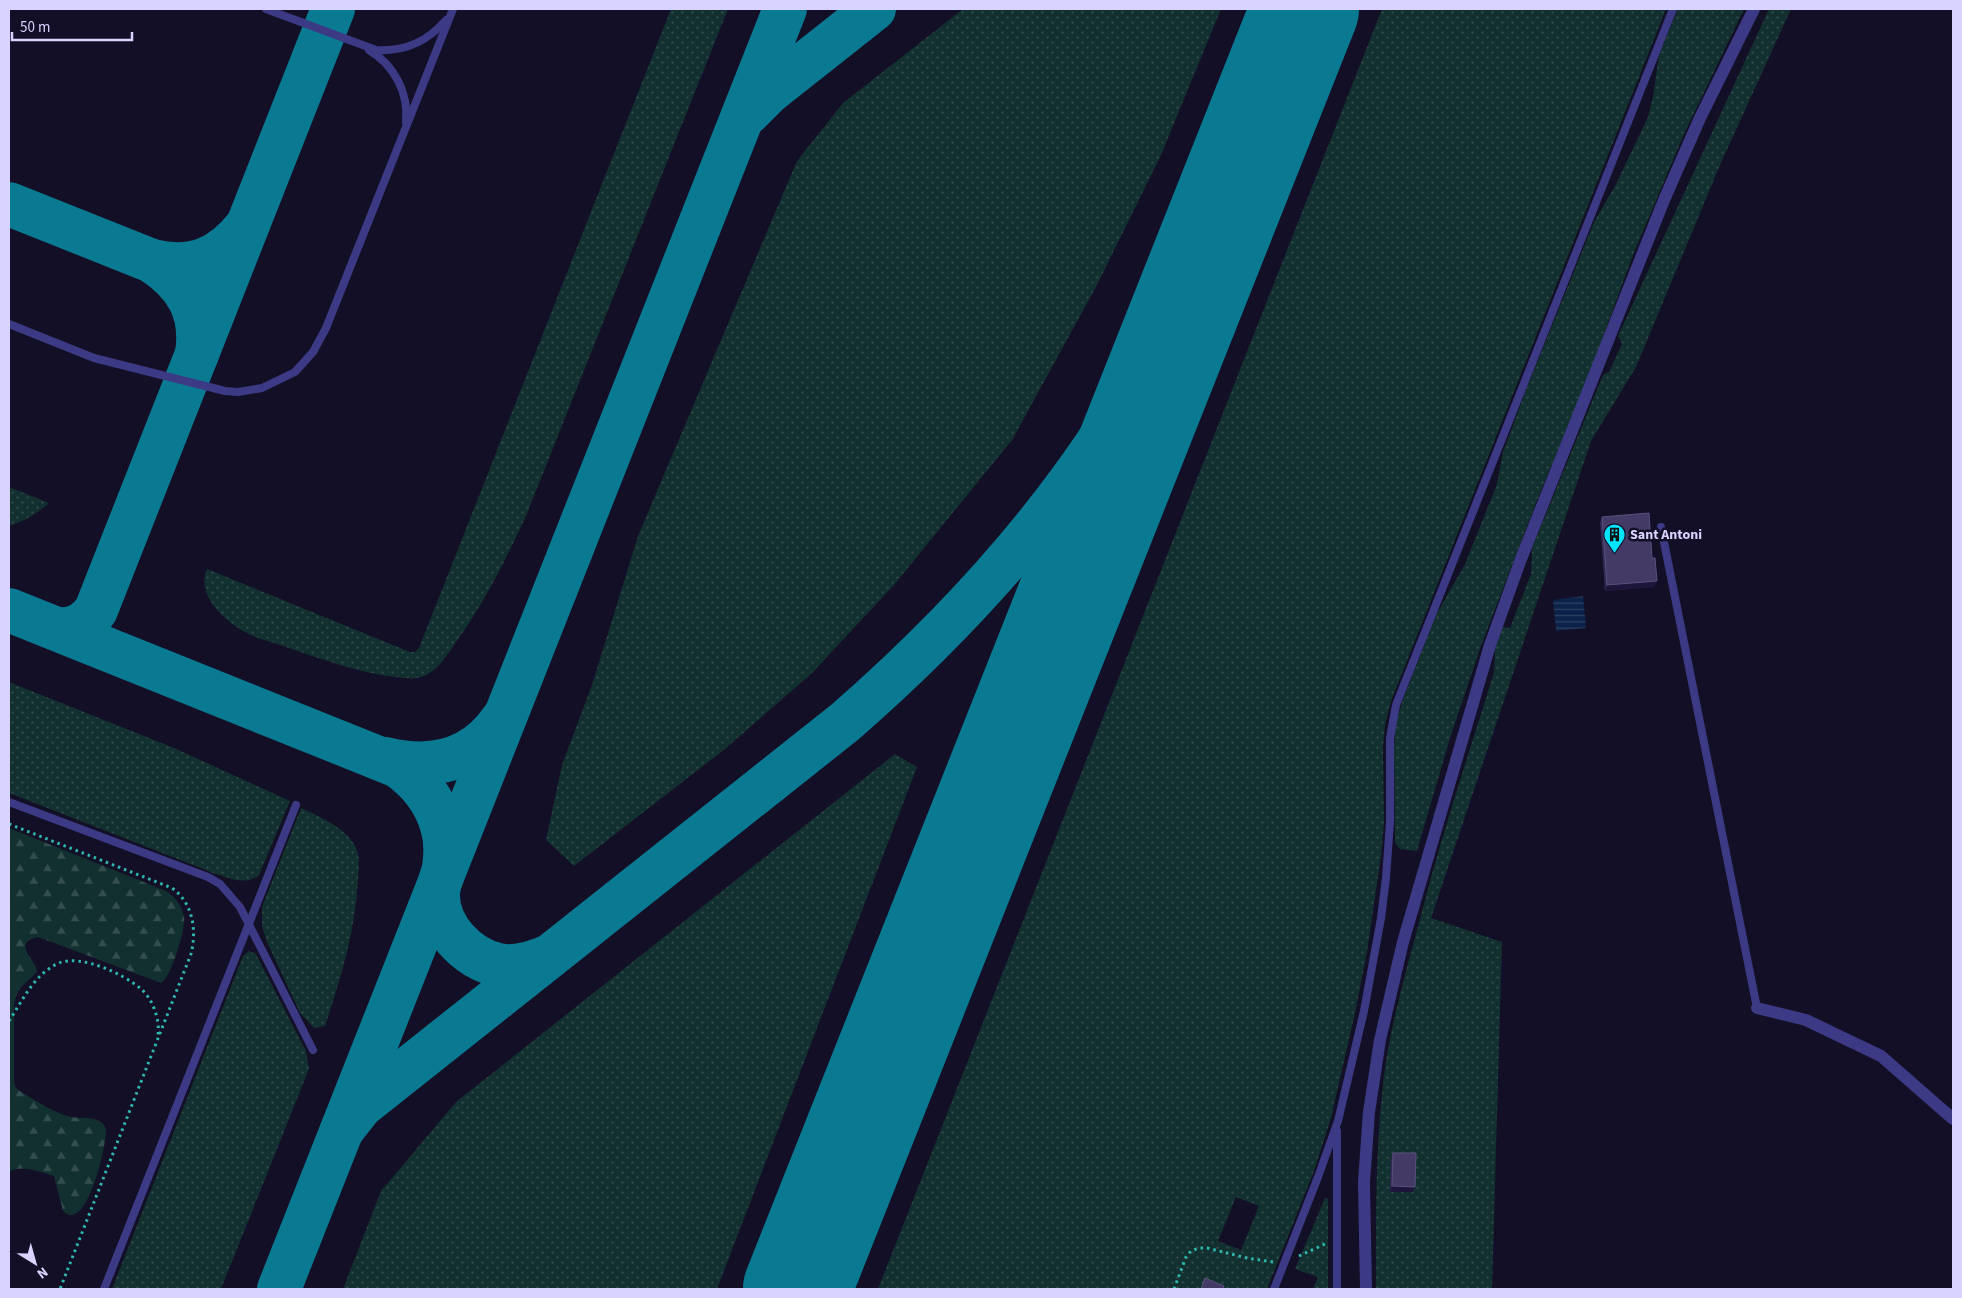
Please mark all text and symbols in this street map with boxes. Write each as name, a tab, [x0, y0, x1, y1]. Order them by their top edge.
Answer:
scale bar	[12, 10, 132, 42]
text: 50 m	[20, 17, 50, 38]
building icon: Sant Antoni	[1602, 522, 1626, 553]
place label: Sant Antoni	[1630, 525, 1702, 545]
north arrow	[10, 1238, 60, 1288]
text: N	[32, 1262, 52, 1283]

